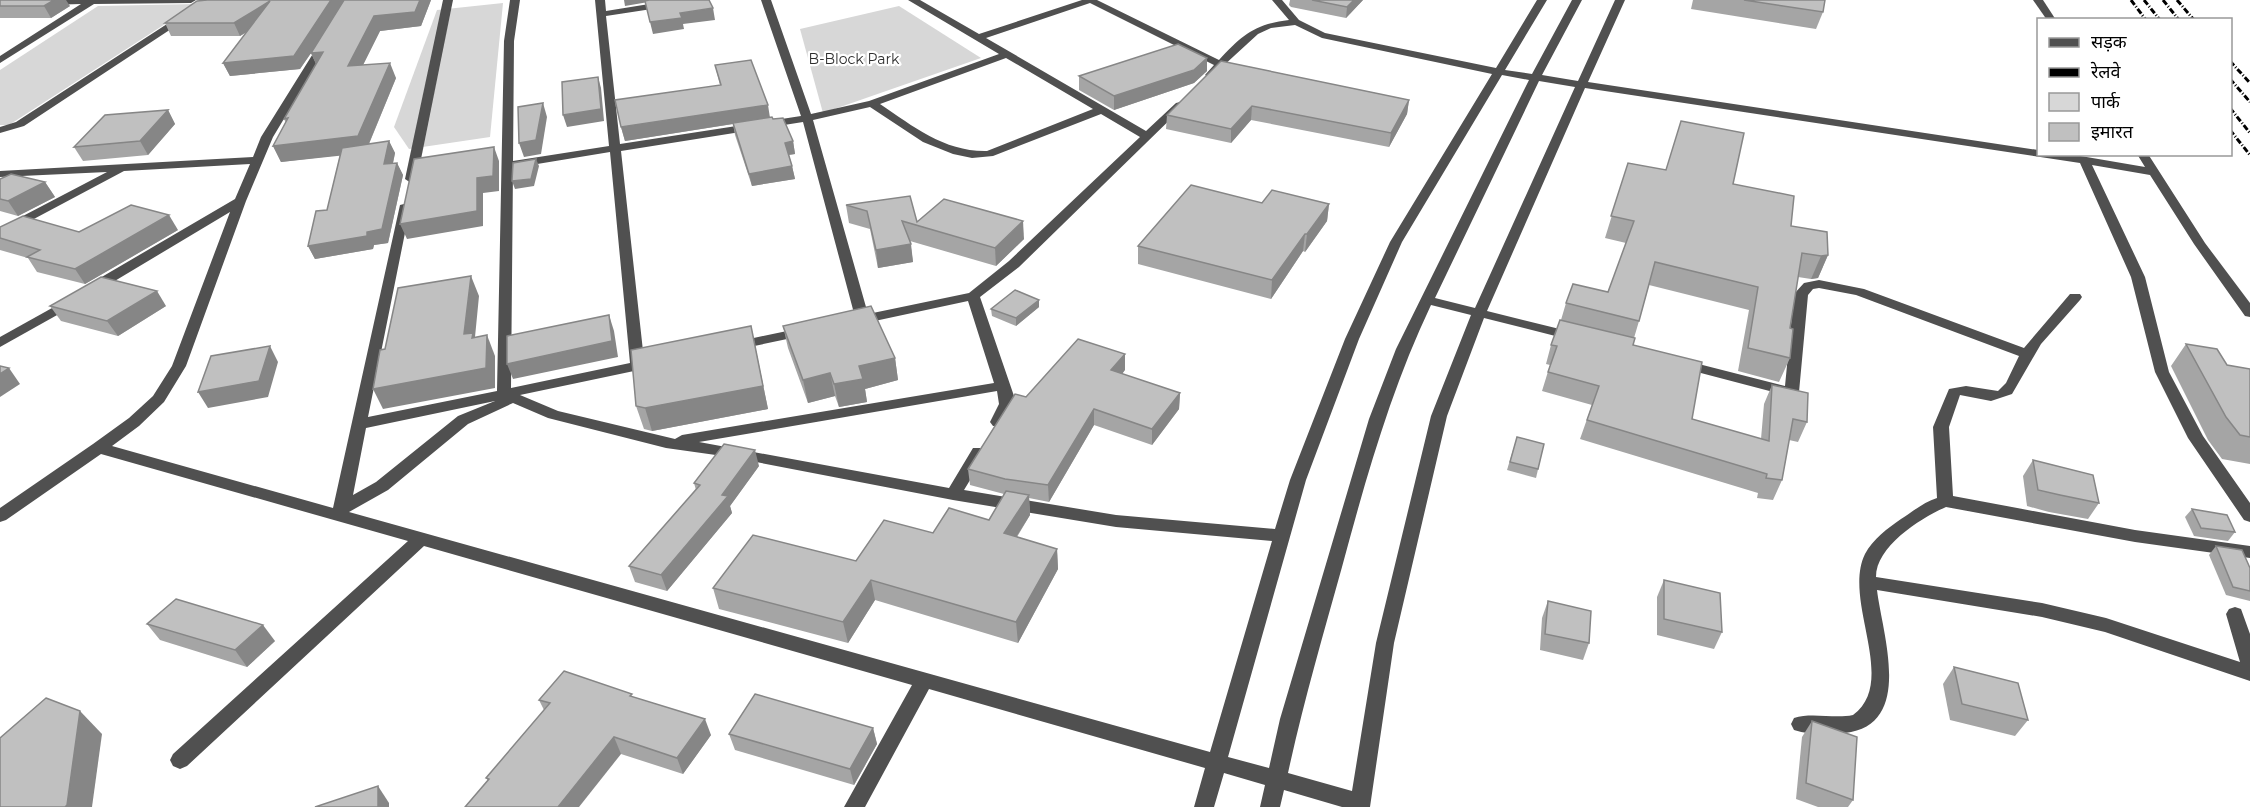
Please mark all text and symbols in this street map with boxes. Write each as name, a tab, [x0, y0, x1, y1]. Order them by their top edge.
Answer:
legend	[2037, 18, 2232, 156]
text: सड़क	[2091, 31, 2128, 53]
park label: B-Block Park	[809, 50, 900, 68]
text: रेलवे	[2090, 61, 2122, 83]
text: पार्क	[2091, 91, 2121, 113]
text: इमारत	[2091, 121, 2134, 143]

